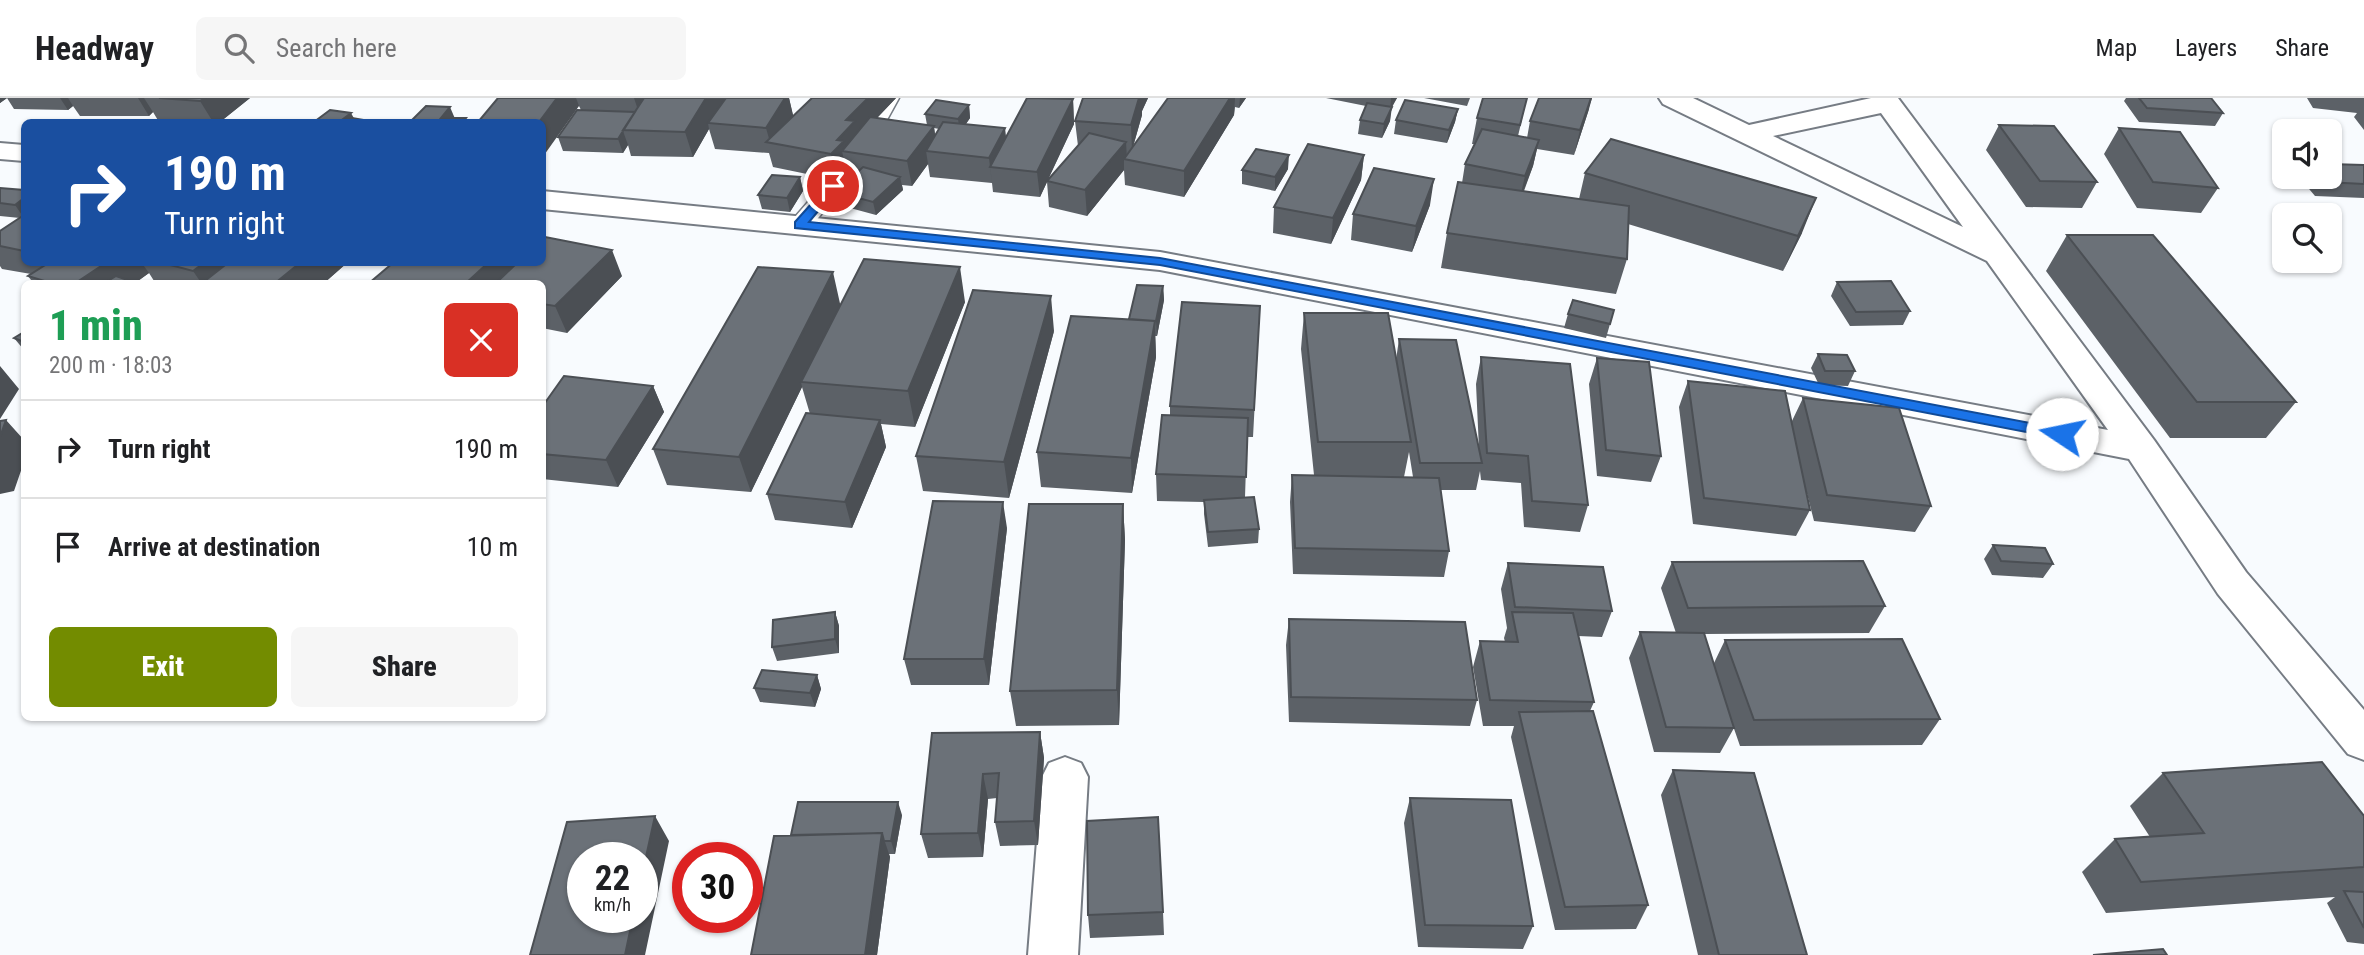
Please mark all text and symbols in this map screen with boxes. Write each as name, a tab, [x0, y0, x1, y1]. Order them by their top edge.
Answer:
search box	[196, 17, 686, 80]
text: Headway	[35, 29, 154, 68]
icon: search	[220, 29, 258, 67]
text: Search here	[276, 33, 397, 63]
text: Map	[2096, 34, 2137, 62]
text: Layers	[2175, 34, 2237, 62]
text: Share	[2275, 34, 2329, 62]
map controls	[2272, 119, 2342, 273]
button: sound	[2272, 119, 2342, 189]
text: 190 m	[164, 145, 286, 202]
icon: right	[49, 147, 140, 238]
pin	[803, 156, 863, 216]
icon: arrive	[814, 167, 852, 205]
button: search	[2272, 203, 2342, 273]
text: Turn right	[164, 204, 285, 242]
text: 1 min	[49, 301, 143, 350]
button: close	[444, 303, 518, 377]
text: 200 m · 18:03	[49, 352, 173, 379]
position arrow	[2025, 397, 2099, 471]
icon: right	[49, 430, 87, 468]
text: Turn right	[108, 434, 210, 464]
text: 190 m	[454, 434, 518, 464]
icon: arrive	[49, 528, 87, 566]
text: Arrive at destination	[108, 532, 320, 562]
text: 10 m	[467, 532, 518, 562]
button: Exit	[49, 627, 277, 707]
button: Share	[291, 627, 518, 707]
speed limit sign: 30	[672, 842, 763, 933]
text: 22	[595, 858, 630, 899]
text: km/h	[594, 894, 631, 915]

